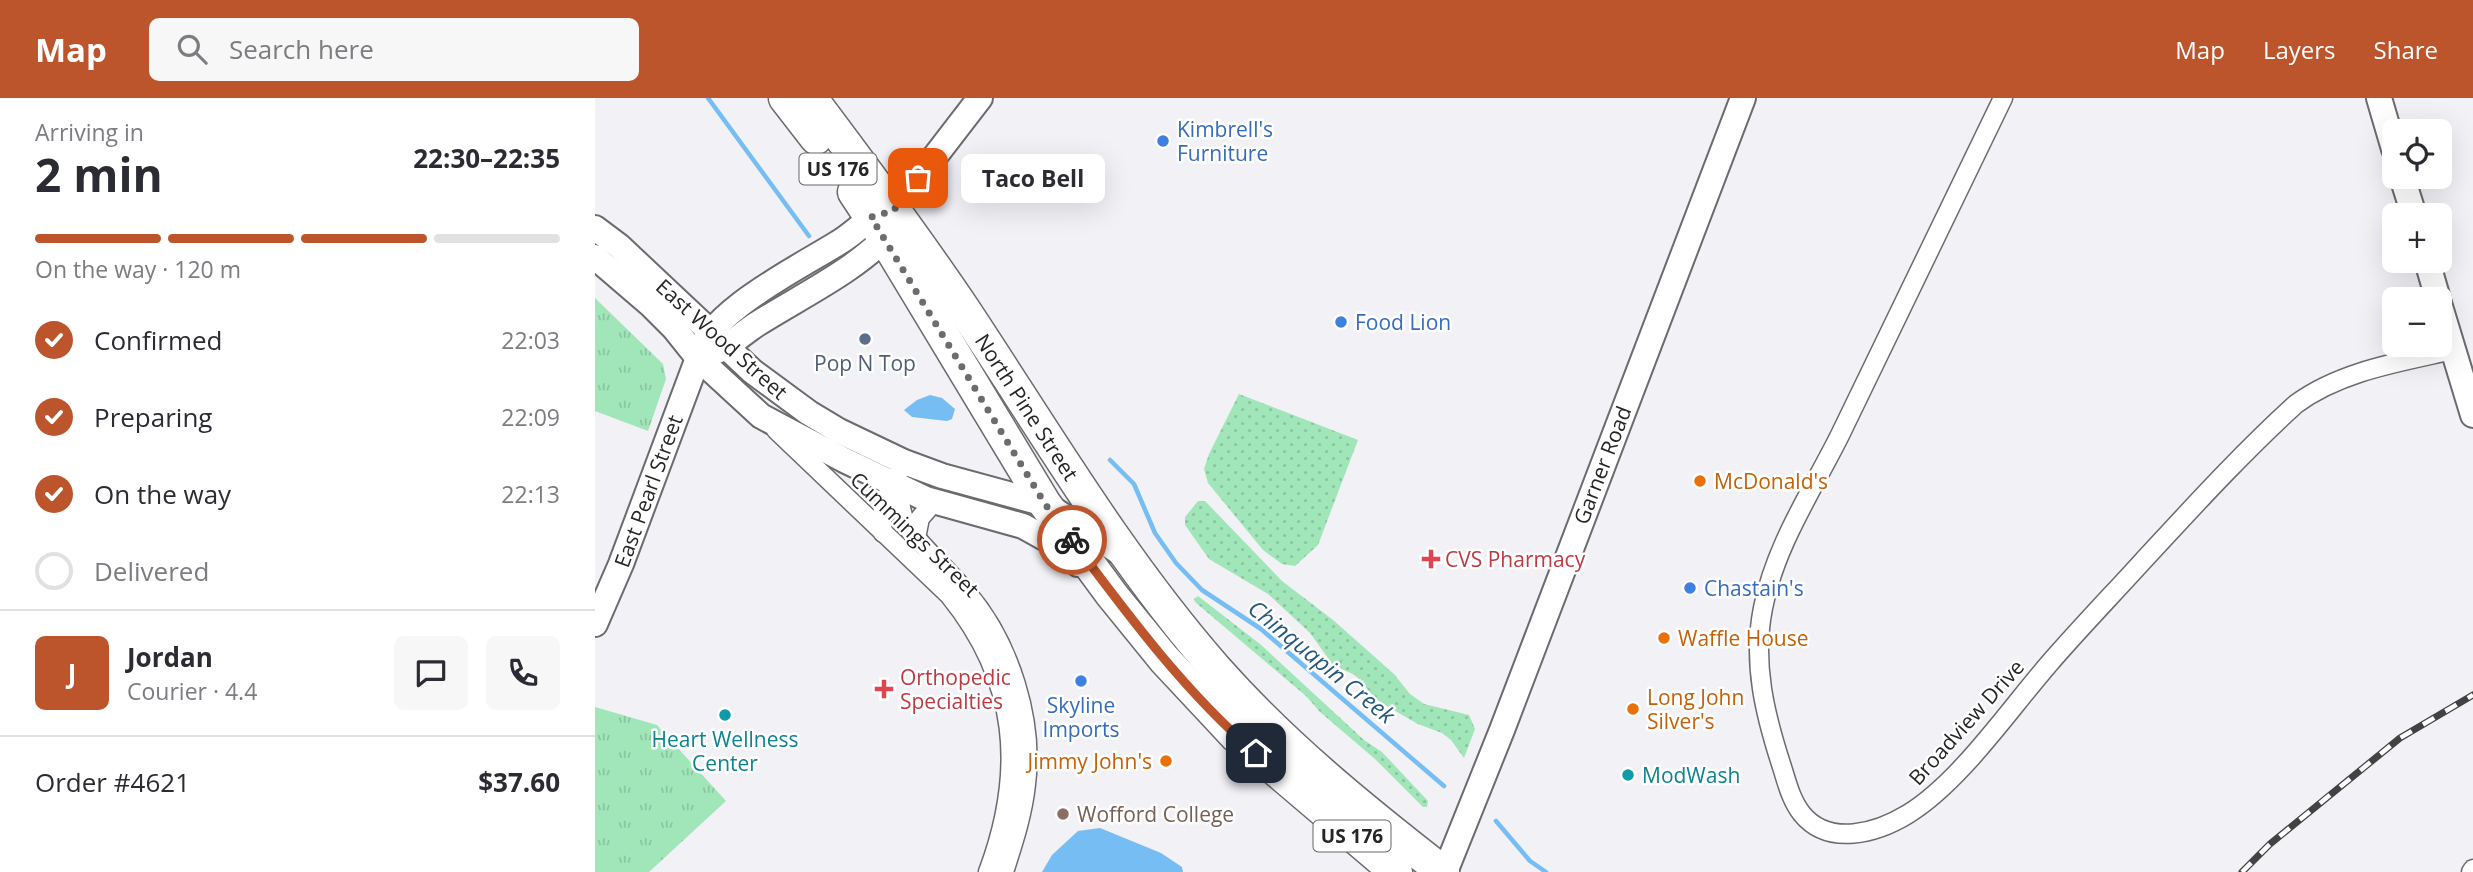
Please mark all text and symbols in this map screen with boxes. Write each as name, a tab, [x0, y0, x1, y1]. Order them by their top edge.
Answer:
search box	[149, 18, 639, 81]
text: Map	[35, 27, 107, 72]
icon: search	[173, 30, 211, 68]
text: Search here	[229, 31, 374, 67]
text: Map	[2175, 33, 2225, 66]
text: Layers	[2263, 33, 2336, 66]
text: Share	[2374, 33, 2438, 66]
place label: Kimbrell's Furniture	[1177, 115, 1273, 167]
text: Arriving in	[35, 116, 144, 148]
map controls	[2382, 119, 2452, 357]
button: locate	[2382, 119, 2452, 189]
marker: Kimbrell's Furniture	[1155, 133, 1171, 149]
text: 22:30–22:35	[413, 140, 560, 176]
text: 2 min	[35, 143, 163, 205]
pin	[888, 148, 948, 208]
road number: US 176	[799, 153, 877, 184]
callout: Taco Bell	[960, 154, 1103, 202]
icon: bag	[899, 159, 937, 197]
text: Taco Bell	[982, 162, 1084, 194]
button: +	[2382, 203, 2452, 273]
text: On the way · 120 m	[35, 253, 241, 285]
street label: East Wood Street	[650, 272, 794, 406]
button: −	[2382, 287, 2452, 357]
place label: Food Lion	[1355, 308, 1451, 336]
marker: Food Lion	[1333, 314, 1349, 330]
icon: check	[35, 321, 73, 359]
text: Confirmed	[94, 322, 222, 358]
text: 22:03	[501, 324, 560, 356]
street label: North Pine Street	[969, 328, 1085, 486]
marker: Pop N Top	[857, 331, 873, 347]
place label: Pop N Top	[814, 349, 916, 377]
icon: check	[35, 398, 73, 436]
text: Preparing	[94, 399, 212, 435]
text: 22:09	[501, 401, 560, 433]
street label: Garner Road	[1567, 402, 1637, 528]
street label: East Pearl Street	[607, 411, 689, 571]
street label: Cummings Street	[845, 465, 985, 603]
place label: McDonald's	[1714, 467, 1828, 495]
marker: McDonald's	[1692, 473, 1708, 489]
icon: check	[35, 475, 73, 513]
text: On the way	[94, 476, 231, 512]
text: 22:13	[501, 478, 560, 510]
courier	[1037, 505, 1107, 575]
icon: bike	[1053, 521, 1091, 559]
place label: CVS Pharmacy	[1445, 545, 1586, 573]
marker: CVS Pharmacy	[1423, 551, 1439, 567]
text: Delivered	[94, 553, 209, 589]
place label: Chastain's	[1704, 574, 1804, 602]
marker: Chastain's	[1682, 580, 1698, 596]
water label: Chinquapin Creek	[1242, 592, 1403, 731]
place label: Waffle House	[1678, 624, 1809, 652]
marker: Waffle House	[1656, 630, 1672, 646]
button: chat	[394, 636, 468, 710]
button: phone	[486, 636, 560, 710]
text: Jordan	[127, 639, 213, 675]
street label: Broadview Drive	[1902, 653, 2030, 791]
text: J	[68, 655, 76, 691]
place label: Orthopedic Specialties	[900, 663, 1011, 715]
marker: Skyline Imports	[1073, 673, 1089, 689]
text: Courier · 4.4	[127, 675, 257, 707]
marker: Orthopedic Specialties	[874, 679, 894, 699]
place label: Long John Silver's	[1647, 683, 1744, 735]
place label: Skyline Imports	[1043, 691, 1119, 743]
marker: Long John Silver's	[1625, 701, 1641, 717]
marker: Heart Wellness Center	[717, 707, 733, 723]
pin	[1226, 723, 1286, 783]
place label: Heart Wellness Center	[652, 725, 798, 777]
icon: home	[1237, 734, 1275, 772]
place label: Jimmy John's	[1026, 747, 1152, 775]
marker: Jimmy John's	[1158, 753, 1174, 769]
place label: ModWash	[1642, 761, 1740, 789]
text: Order #4621	[35, 764, 190, 800]
text: $37.60	[478, 764, 560, 800]
marker: ModWash	[1620, 767, 1636, 783]
place label: Wofford College	[1077, 800, 1234, 828]
marker: Wofford College	[1055, 806, 1071, 822]
road number: US 176	[1313, 820, 1391, 852]

